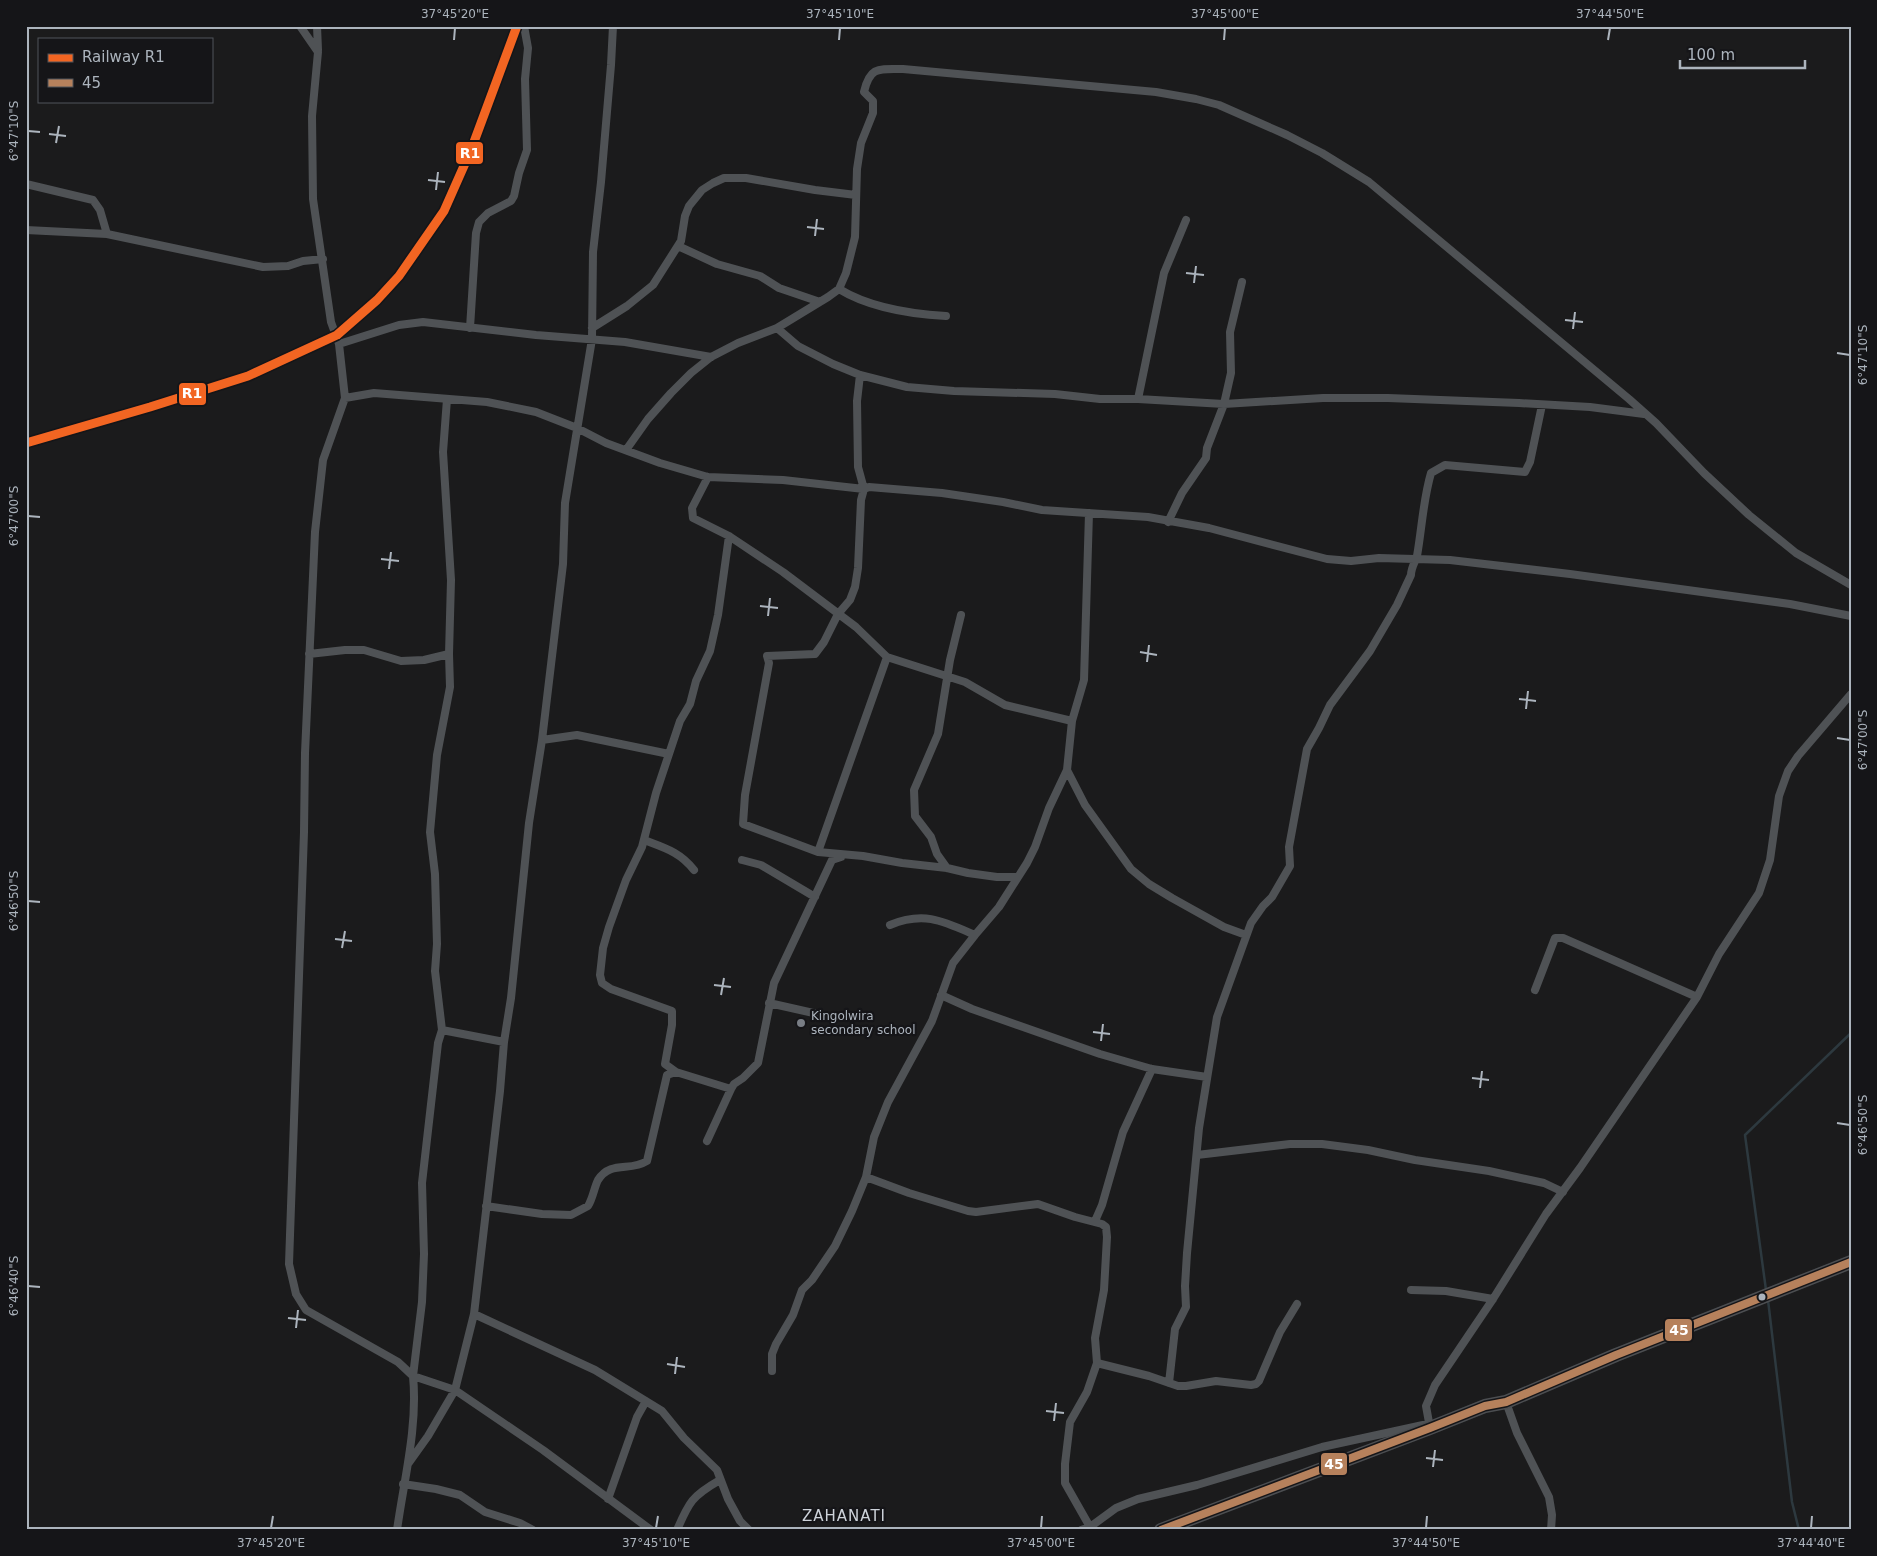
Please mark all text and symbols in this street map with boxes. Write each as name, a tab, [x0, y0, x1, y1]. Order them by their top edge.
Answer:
text: 37°45'20"E	[421, 7, 489, 21]
text: 37°45'10"E	[806, 7, 874, 21]
text: 37°45'00"E	[1191, 7, 1259, 21]
text: 37°44'50"E	[1576, 7, 1644, 21]
legend	[38, 38, 212, 102]
scale bar	[1680, 38, 1804, 70]
text: 100 m	[1687, 46, 1735, 64]
text: Railway R1	[82, 48, 165, 66]
text: 45	[82, 74, 101, 92]
text: 6°47'10"S	[7, 101, 21, 161]
line badge: R1	[455, 141, 484, 165]
text: R1	[460, 145, 480, 161]
text: 6°47'10"S	[1856, 325, 1870, 385]
line badge: R1	[178, 382, 207, 406]
text: R1	[182, 385, 202, 401]
text: 6°47'00"S	[7, 486, 21, 546]
text: 6°47'00"S	[1856, 710, 1870, 770]
text: 6°46'50"S	[7, 871, 21, 931]
place label: Kingolwira secondary school	[811, 1009, 915, 1037]
marker: Kingolwira secondary school	[795, 1017, 807, 1029]
text: 6°46'50"S	[1856, 1095, 1870, 1155]
text: 6°46'40"S	[7, 1256, 21, 1316]
unlabelled marker	[1757, 1292, 1767, 1302]
line badge: 45	[1664, 1318, 1693, 1342]
text: 45	[1669, 1322, 1689, 1338]
line badge: 45	[1320, 1452, 1348, 1476]
text: 45	[1324, 1456, 1344, 1472]
district label: ZAHANATI	[802, 1507, 886, 1525]
text: 37°45'20"E	[237, 1536, 305, 1550]
text: 37°45'10"E	[622, 1536, 690, 1550]
text: 37°45'00"E	[1007, 1536, 1075, 1550]
text: 37°44'50"E	[1392, 1536, 1460, 1550]
text: 37°44'40"E	[1777, 1536, 1845, 1550]

